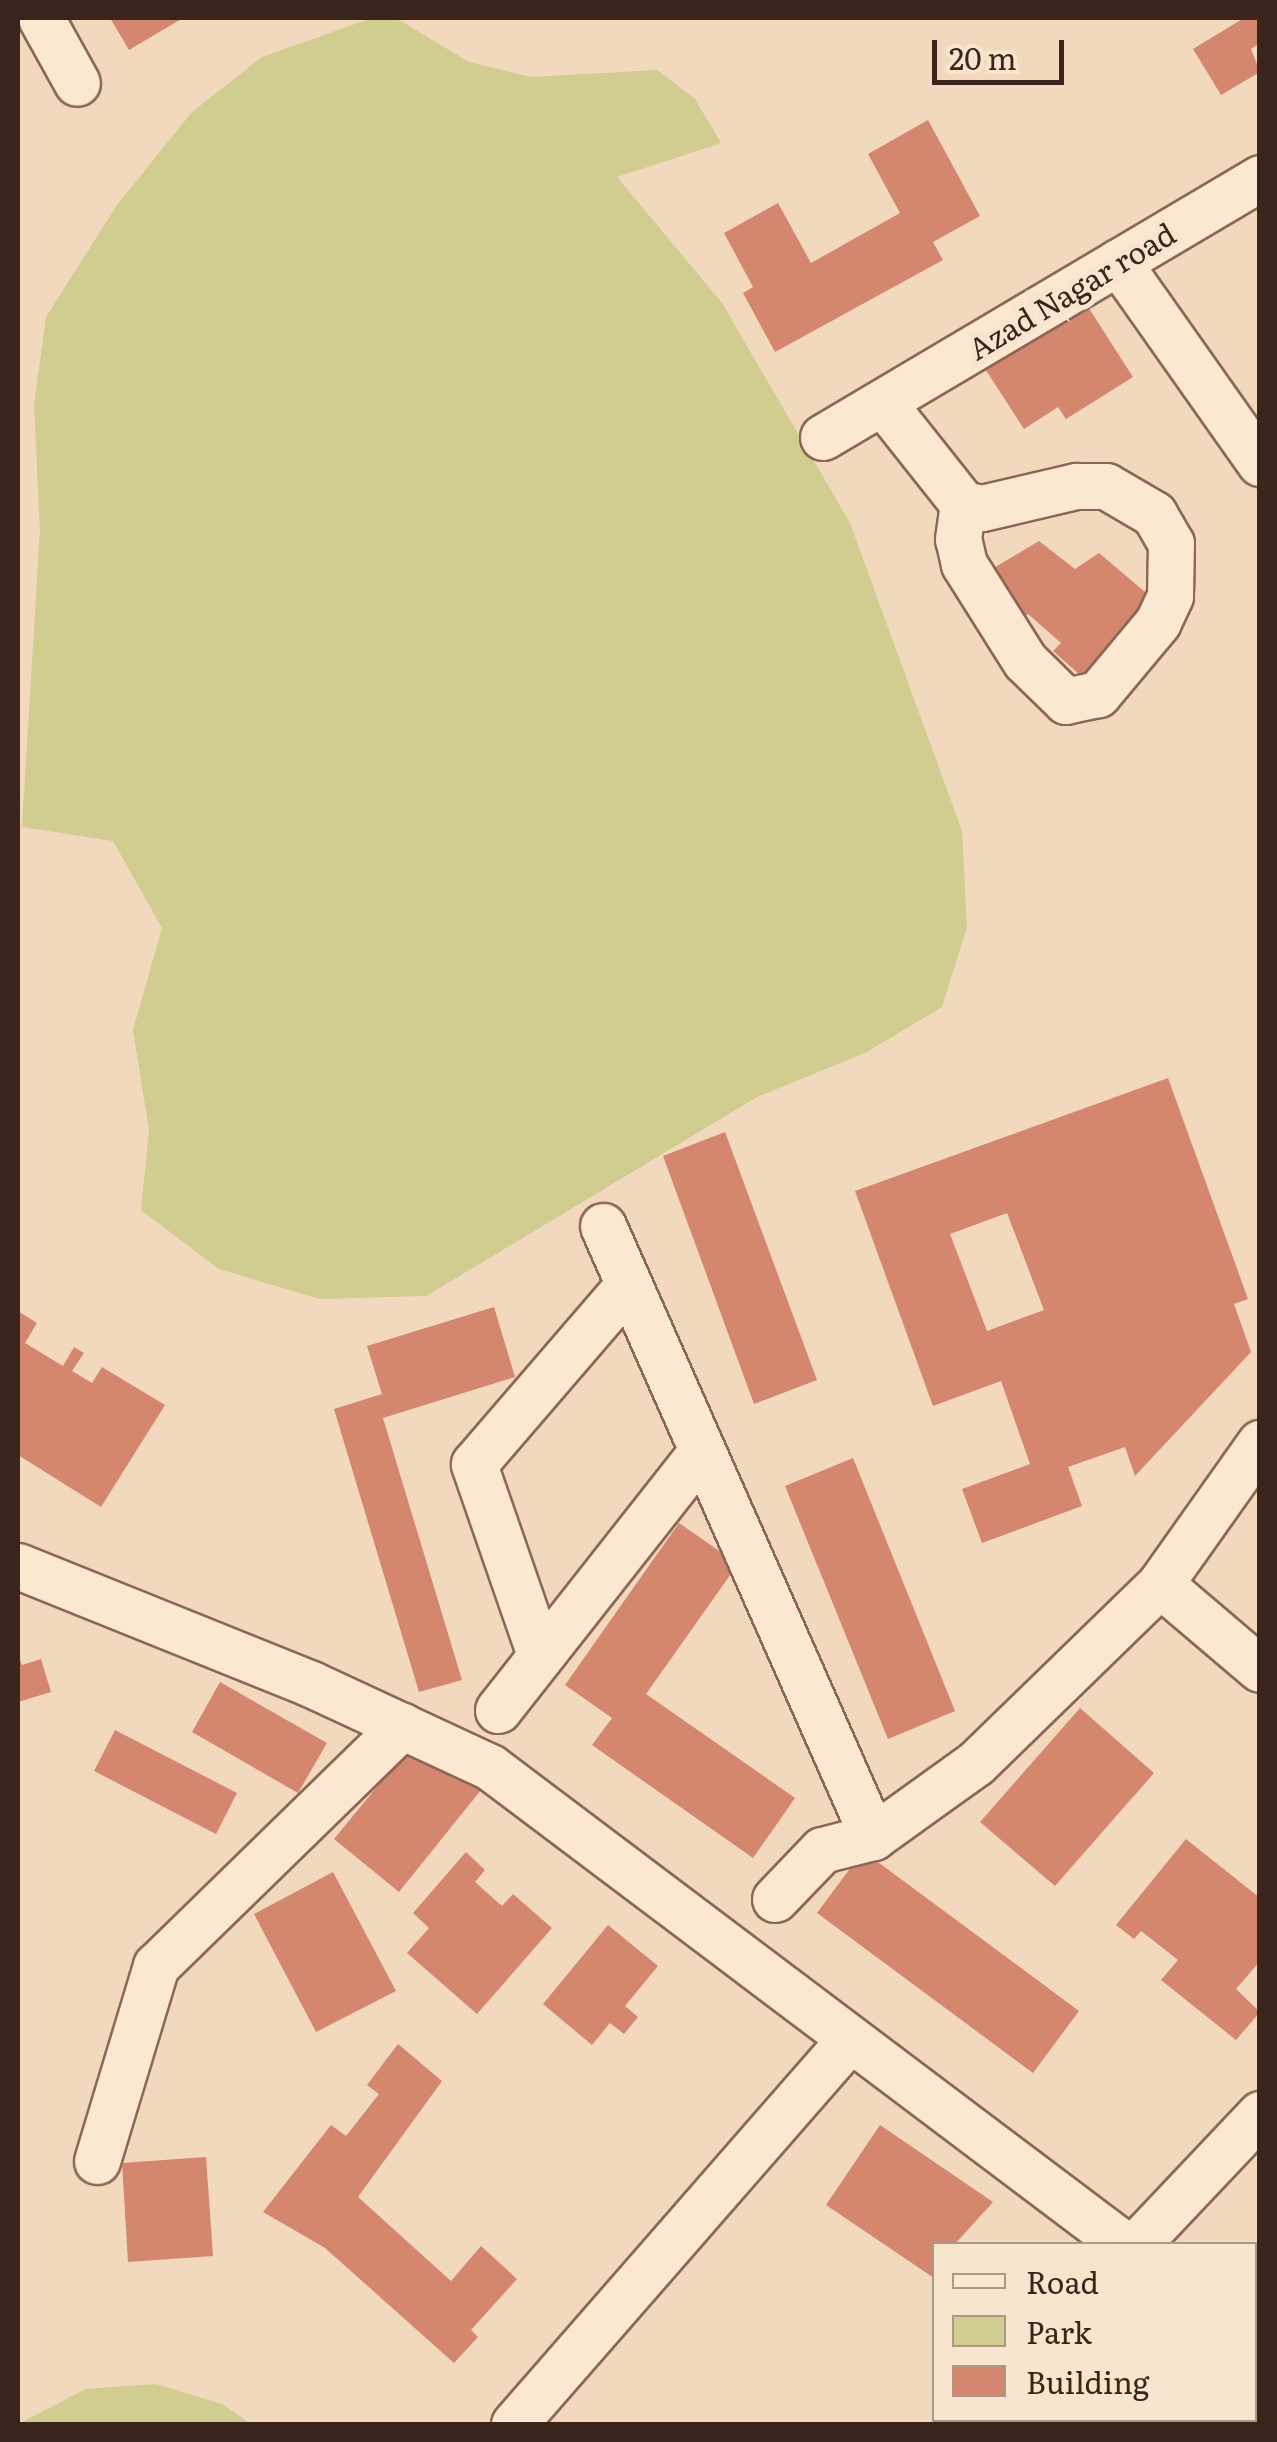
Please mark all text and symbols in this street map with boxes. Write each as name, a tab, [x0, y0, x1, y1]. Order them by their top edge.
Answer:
scale bar	[937, 20, 1070, 82]
text: 20 m	[949, 35, 1017, 79]
street label: Azad Nagar road	[961, 214, 1181, 366]
legend	[932, 2242, 1257, 2422]
text: Road	[1026, 2259, 1099, 2303]
text: Park	[1026, 2309, 1092, 2353]
text: Building	[1026, 2359, 1150, 2403]

